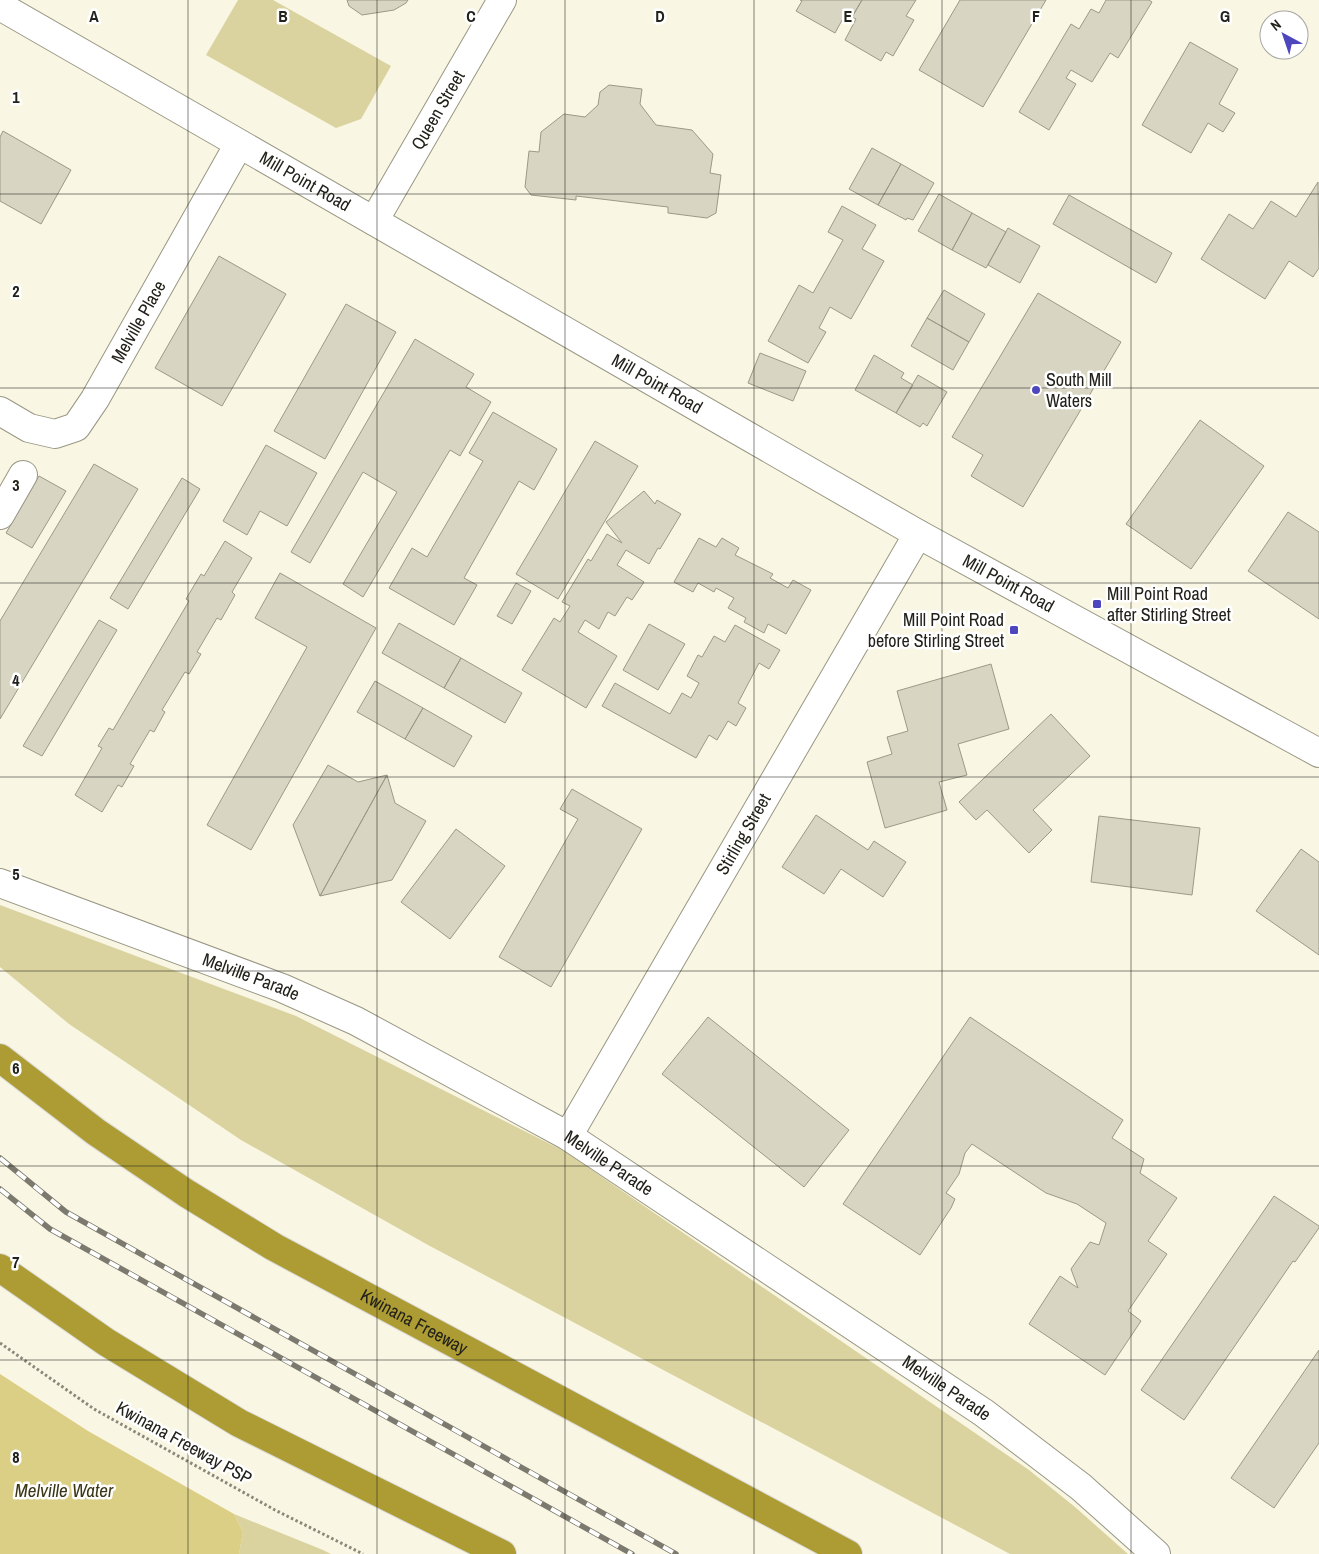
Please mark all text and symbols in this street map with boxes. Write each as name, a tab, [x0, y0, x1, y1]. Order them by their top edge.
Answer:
text: A	[89, 5, 99, 27]
text: B	[278, 5, 288, 27]
text: C	[466, 5, 476, 27]
text: D	[655, 5, 665, 27]
text: E	[844, 5, 853, 27]
text: F	[1032, 5, 1040, 27]
text: G	[1220, 5, 1230, 27]
north arrow	[1259, 10, 1309, 60]
text: N	[1267, 15, 1285, 35]
street label: Queen Street	[405, 66, 471, 154]
text: 1	[12, 86, 20, 108]
street label: Mill Point Road	[255, 145, 355, 217]
street label: Melville Place	[105, 276, 171, 367]
text: 2	[12, 280, 20, 302]
street label: Mill Point Road	[607, 347, 707, 420]
place label: South Mill Waters	[1046, 367, 1112, 413]
marker: South Mill Waters	[1030, 384, 1042, 396]
text: 3	[12, 474, 20, 496]
street label: Mill Point Road	[958, 548, 1059, 618]
place label: Mill Point Road after Stirling Street	[1107, 581, 1231, 627]
marker: Mill Point Road after Stirling Street	[1091, 598, 1103, 610]
place label: Mill Point Road before Stirling Street	[868, 607, 1004, 653]
marker: Mill Point Road before Stirling Street	[1008, 624, 1020, 636]
text: 4	[12, 669, 20, 691]
street label: Stirling Street	[709, 789, 777, 879]
text: 5	[12, 863, 20, 885]
street label: Melville Parade	[199, 947, 304, 1006]
text: 6	[12, 1057, 20, 1079]
street label: Melville Parade	[560, 1124, 658, 1201]
text: 7	[12, 1251, 20, 1273]
street label: Kwinana Freeway	[356, 1283, 473, 1361]
street label: Melville Parade	[898, 1349, 997, 1426]
street label: Kwinana Freeway PSP	[112, 1395, 257, 1490]
text: 8	[12, 1446, 20, 1468]
water label: Melville Water	[15, 1477, 114, 1503]

